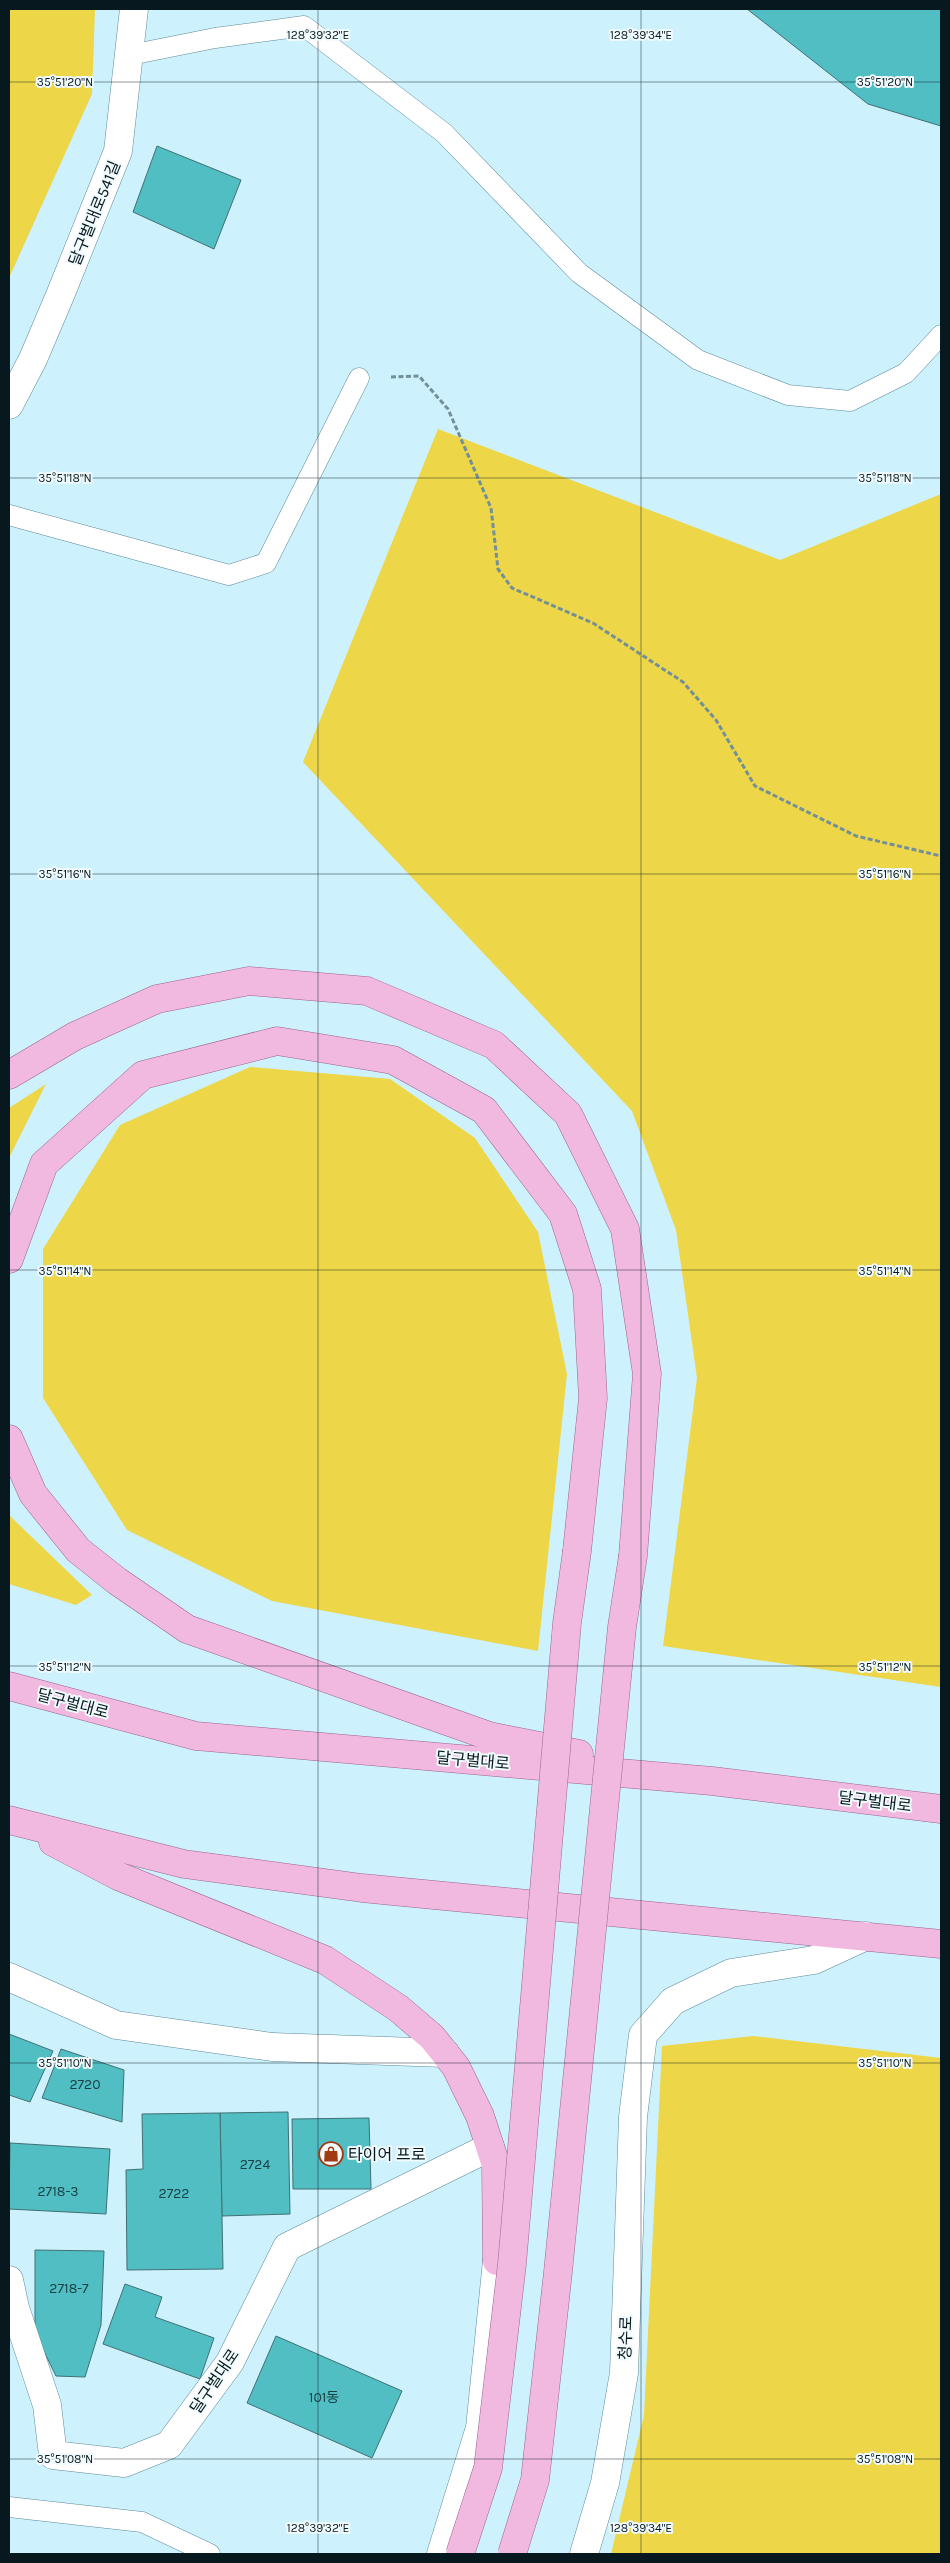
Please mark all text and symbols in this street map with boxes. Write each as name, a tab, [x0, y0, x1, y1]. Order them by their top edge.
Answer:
text: 128°39'32"E	[287, 28, 349, 42]
text: 128°39'34"E	[610, 28, 672, 42]
text: 35°51'20"N	[37, 75, 93, 89]
text: 35°51'20"N	[857, 75, 913, 89]
street label: 달구벌대로541길	[65, 158, 124, 268]
text: 35°51'18"N	[38, 471, 92, 485]
text: 35°51'18"N	[858, 471, 912, 485]
text: 35°51'16"N	[38, 867, 92, 881]
text: 35°51'16"N	[858, 867, 912, 881]
text: 35°51'14"N	[39, 1264, 91, 1278]
text: 35°51'14"N	[859, 1264, 911, 1278]
text: 35°51'12"N	[38, 1660, 92, 1674]
text: 35°51'12"N	[858, 1660, 912, 1674]
street label: 달구벌대로	[35, 1685, 111, 1722]
street label: 달구벌대로	[435, 1748, 511, 1773]
street label: 달구벌대로	[837, 1788, 913, 1815]
text: 35°51'10"N	[38, 2056, 92, 2070]
text: 35°51'10"N	[858, 2056, 912, 2070]
house number: 2720	[69, 2076, 101, 2093]
shop icon: 타이어 프로	[318, 2141, 344, 2167]
place label: 타이어 프로	[348, 2145, 426, 2164]
house number: 2724	[240, 2156, 270, 2173]
house number: 2718-3	[37, 2183, 79, 2200]
house number: 2722	[159, 2185, 189, 2202]
house number: 2718-7	[49, 2280, 89, 2297]
street label: 청수로	[615, 2315, 636, 2360]
street label: 달구벌대로	[186, 2345, 243, 2417]
house number: 101동	[309, 2389, 339, 2406]
text: 35°51'08"N	[37, 2452, 93, 2466]
text: 35°51'08"N	[857, 2452, 913, 2466]
text: 128°39'32"E	[287, 2521, 349, 2535]
text: 128°39'34"E	[610, 2521, 672, 2535]

